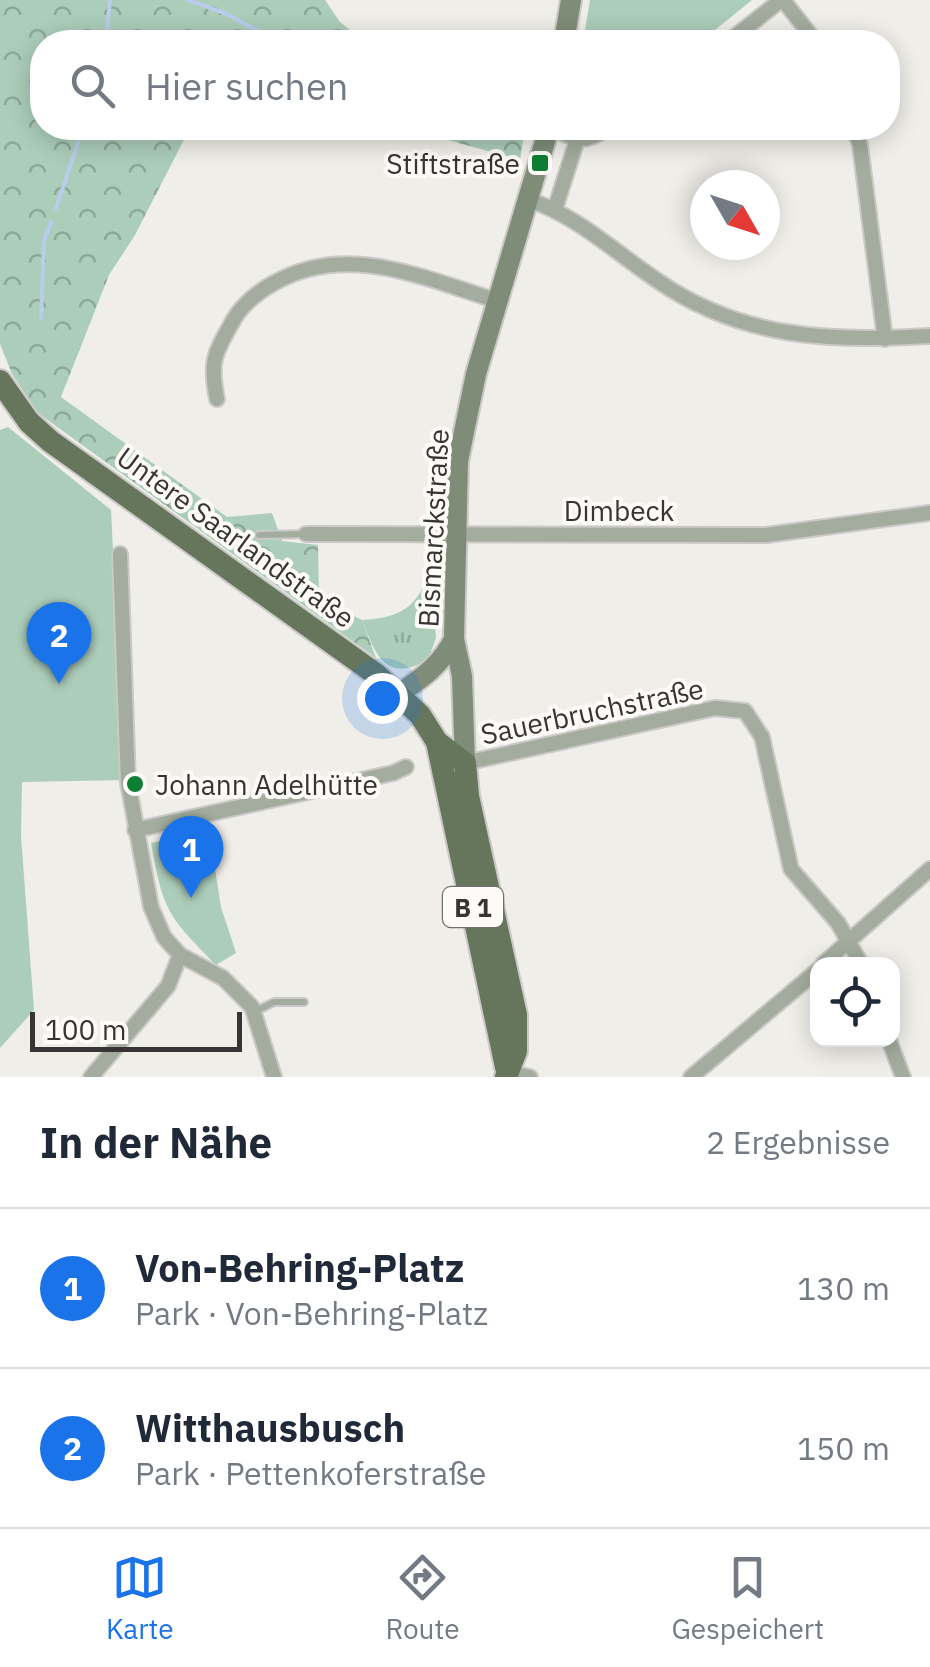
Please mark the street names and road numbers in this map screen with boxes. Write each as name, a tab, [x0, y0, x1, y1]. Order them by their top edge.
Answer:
street label: Bismarckstraße	[409, 428, 457, 628]
street label: Untere Saarlandstraße	[110, 438, 362, 636]
street label: Dimbeck	[564, 492, 675, 529]
street label: Sauerbruchstraße	[477, 669, 707, 753]
road number: B 1	[443, 887, 503, 927]

